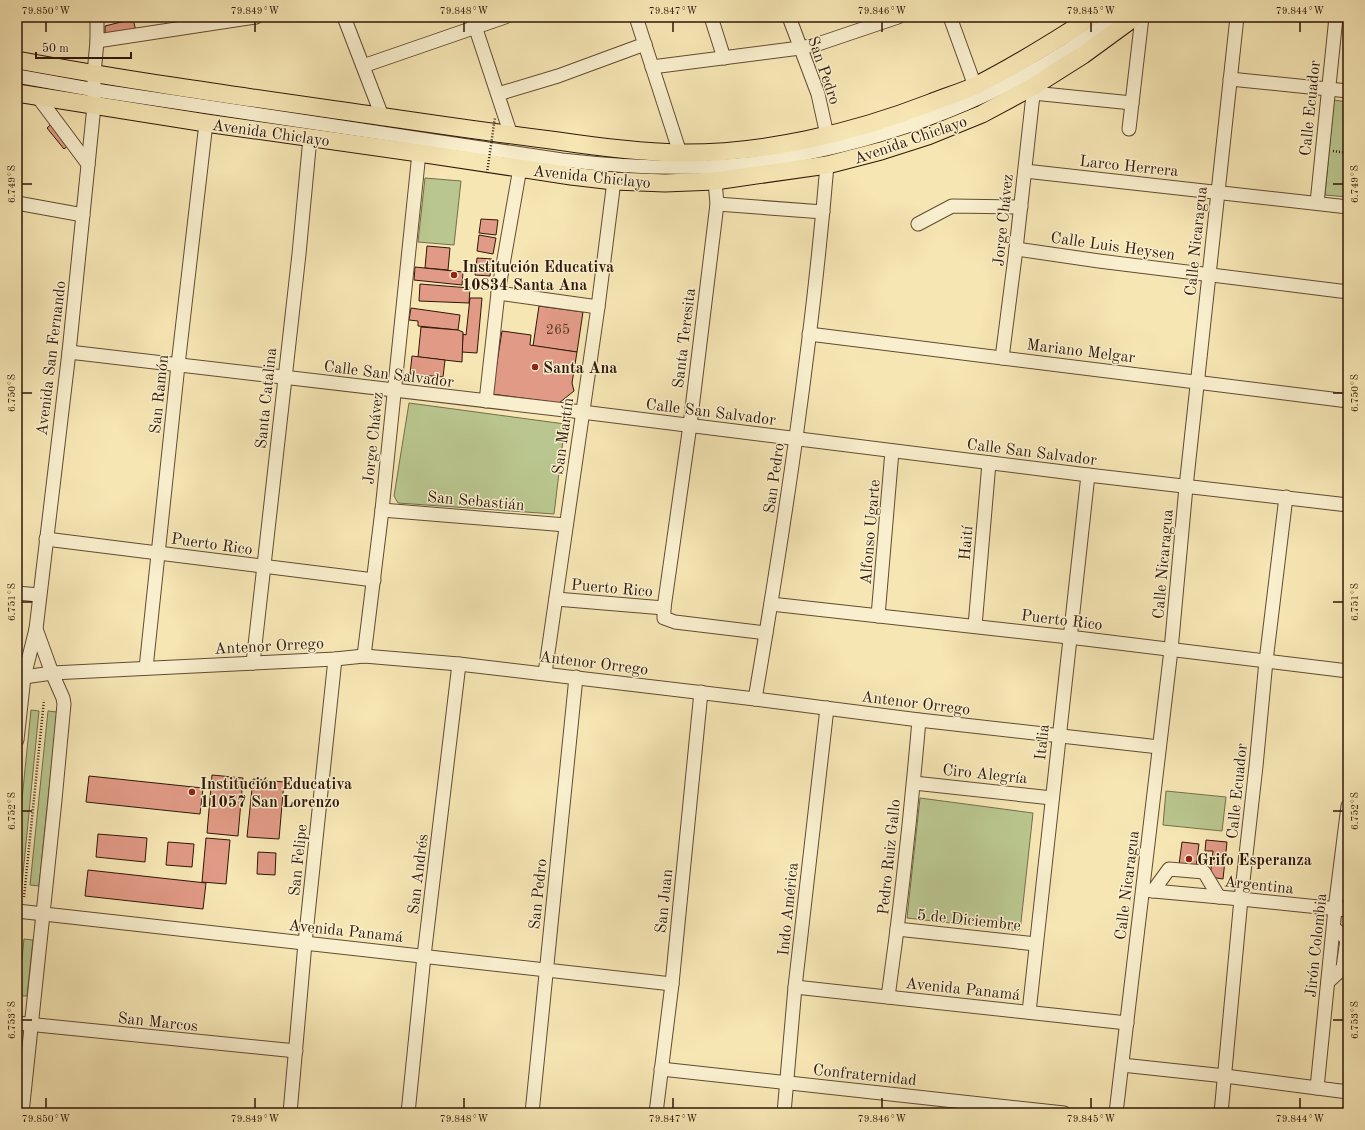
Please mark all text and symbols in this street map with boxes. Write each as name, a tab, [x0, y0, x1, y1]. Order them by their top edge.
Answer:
text: 79.850°W	[22, 6, 70, 16]
text: 79.849°W	[231, 6, 279, 16]
text: 79.848°W	[440, 6, 488, 16]
text: 79.847°W	[649, 6, 697, 16]
text: 79.846°W	[858, 6, 906, 16]
text: 79.845°W	[1067, 6, 1115, 16]
text: 79.844°W	[1276, 6, 1324, 16]
scale bar	[36, 34, 131, 60]
street label: San Pedro	[804, 34, 842, 107]
text: 50 m	[42, 42, 69, 55]
street label: Calle Ecuador	[1298, 59, 1324, 157]
street label: Avenida Chiclayo	[852, 114, 969, 168]
street label: Avenida Chiclayo	[211, 118, 330, 150]
street label: Larco Herrera	[1078, 154, 1179, 180]
street label: Avenida Chiclayo	[532, 164, 652, 192]
text: 6.749°S	[7, 165, 17, 203]
text: 6.749°S	[1350, 165, 1360, 203]
street label: Jorge Chávez	[991, 173, 1017, 267]
street label: Calle Nicaragua	[1183, 185, 1211, 297]
street label: Calle Luis Heysen	[1049, 230, 1176, 264]
place label: Institución Educativa 10834 Santa Ana	[462, 260, 614, 294]
marker: Institución Educativa 10834 Santa Ana	[449, 270, 459, 280]
street label: Avenida San Fernando	[35, 280, 69, 437]
street label: Santa Teresita	[671, 287, 699, 389]
house number: 265	[546, 323, 570, 337]
street label: Mariano Melgar	[1026, 337, 1136, 367]
street label: Santa Catalina	[254, 347, 280, 450]
street label: San Ramón	[148, 353, 172, 435]
street label: Calle San Salvador	[323, 359, 455, 391]
place label: Santa Ana	[543, 361, 617, 377]
marker: Santa Ana	[530, 362, 540, 372]
text: 6.750°S	[7, 374, 17, 412]
text: 6.750°S	[1350, 374, 1360, 412]
street label: Jorge Chávez	[361, 391, 387, 485]
street label: San Martín	[551, 397, 577, 476]
street label: Calle San Salvador	[645, 397, 777, 429]
street label: Calle San Salvador	[966, 437, 1098, 469]
street label: San Pedro	[762, 442, 788, 515]
street label: Alfonso Ugarte	[858, 479, 884, 585]
street label: San Sebastián	[426, 490, 526, 514]
street label: Calle Nicaragua	[1151, 509, 1177, 620]
street label: Haití	[958, 524, 977, 561]
street label: Puerto Rico	[170, 531, 254, 559]
street label: Puerto Rico	[570, 577, 653, 601]
text: 6.751°S	[7, 583, 17, 621]
text: 6.751°S	[1350, 583, 1360, 621]
street label: Puerto Rico	[1020, 608, 1104, 634]
street label: Antenor Orrego	[214, 636, 324, 658]
street label: Antenor Orrego	[538, 649, 649, 679]
street label: Antenor Orrego	[860, 689, 971, 719]
street label: Italia	[1033, 723, 1053, 761]
street label: Calle Ecuador	[1225, 742, 1251, 840]
street label: Ciro Alegría	[942, 763, 1028, 787]
place label: Institución Educativa 11057 San Lorenzo	[200, 777, 352, 811]
marker: Institución Educativa 11057 San Lorenzo	[187, 787, 197, 797]
text: 6.752°S	[7, 792, 17, 830]
text: 6.752°S	[1350, 792, 1360, 830]
street label: Pedro Ruiz Gallo	[876, 798, 904, 916]
street label: San Felipe	[287, 823, 311, 897]
street label: Calle Nicaragua	[1113, 830, 1143, 941]
street label: San Andrés	[406, 833, 432, 915]
place label: Grifo Esperanza	[1197, 853, 1312, 869]
marker: Grifo Esperanza	[1184, 854, 1194, 864]
street label: San Pedro	[527, 858, 551, 930]
street label: Indo América	[776, 862, 802, 957]
street label: San Juan	[654, 868, 676, 934]
street label: Argentina	[1223, 874, 1294, 898]
street label: Jirón Colombia	[1304, 892, 1330, 998]
street label: 5 de Diciembre	[916, 908, 1021, 934]
street label: Avenida Panamá	[288, 918, 404, 946]
street label: Avenida Panamá	[905, 976, 1021, 1004]
text: 6.753°S	[7, 1001, 17, 1039]
text: 6.753°S	[1350, 1001, 1360, 1039]
street label: San Marcos	[117, 1011, 199, 1035]
street label: Confraternidad	[812, 1063, 917, 1089]
text: 79.850°W	[22, 1114, 70, 1124]
text: 79.849°W	[231, 1114, 279, 1124]
text: 79.848°W	[440, 1114, 488, 1124]
text: 79.847°W	[649, 1114, 697, 1124]
text: 79.846°W	[858, 1114, 906, 1124]
text: 79.845°W	[1067, 1114, 1115, 1124]
text: 79.844°W	[1276, 1114, 1324, 1124]

